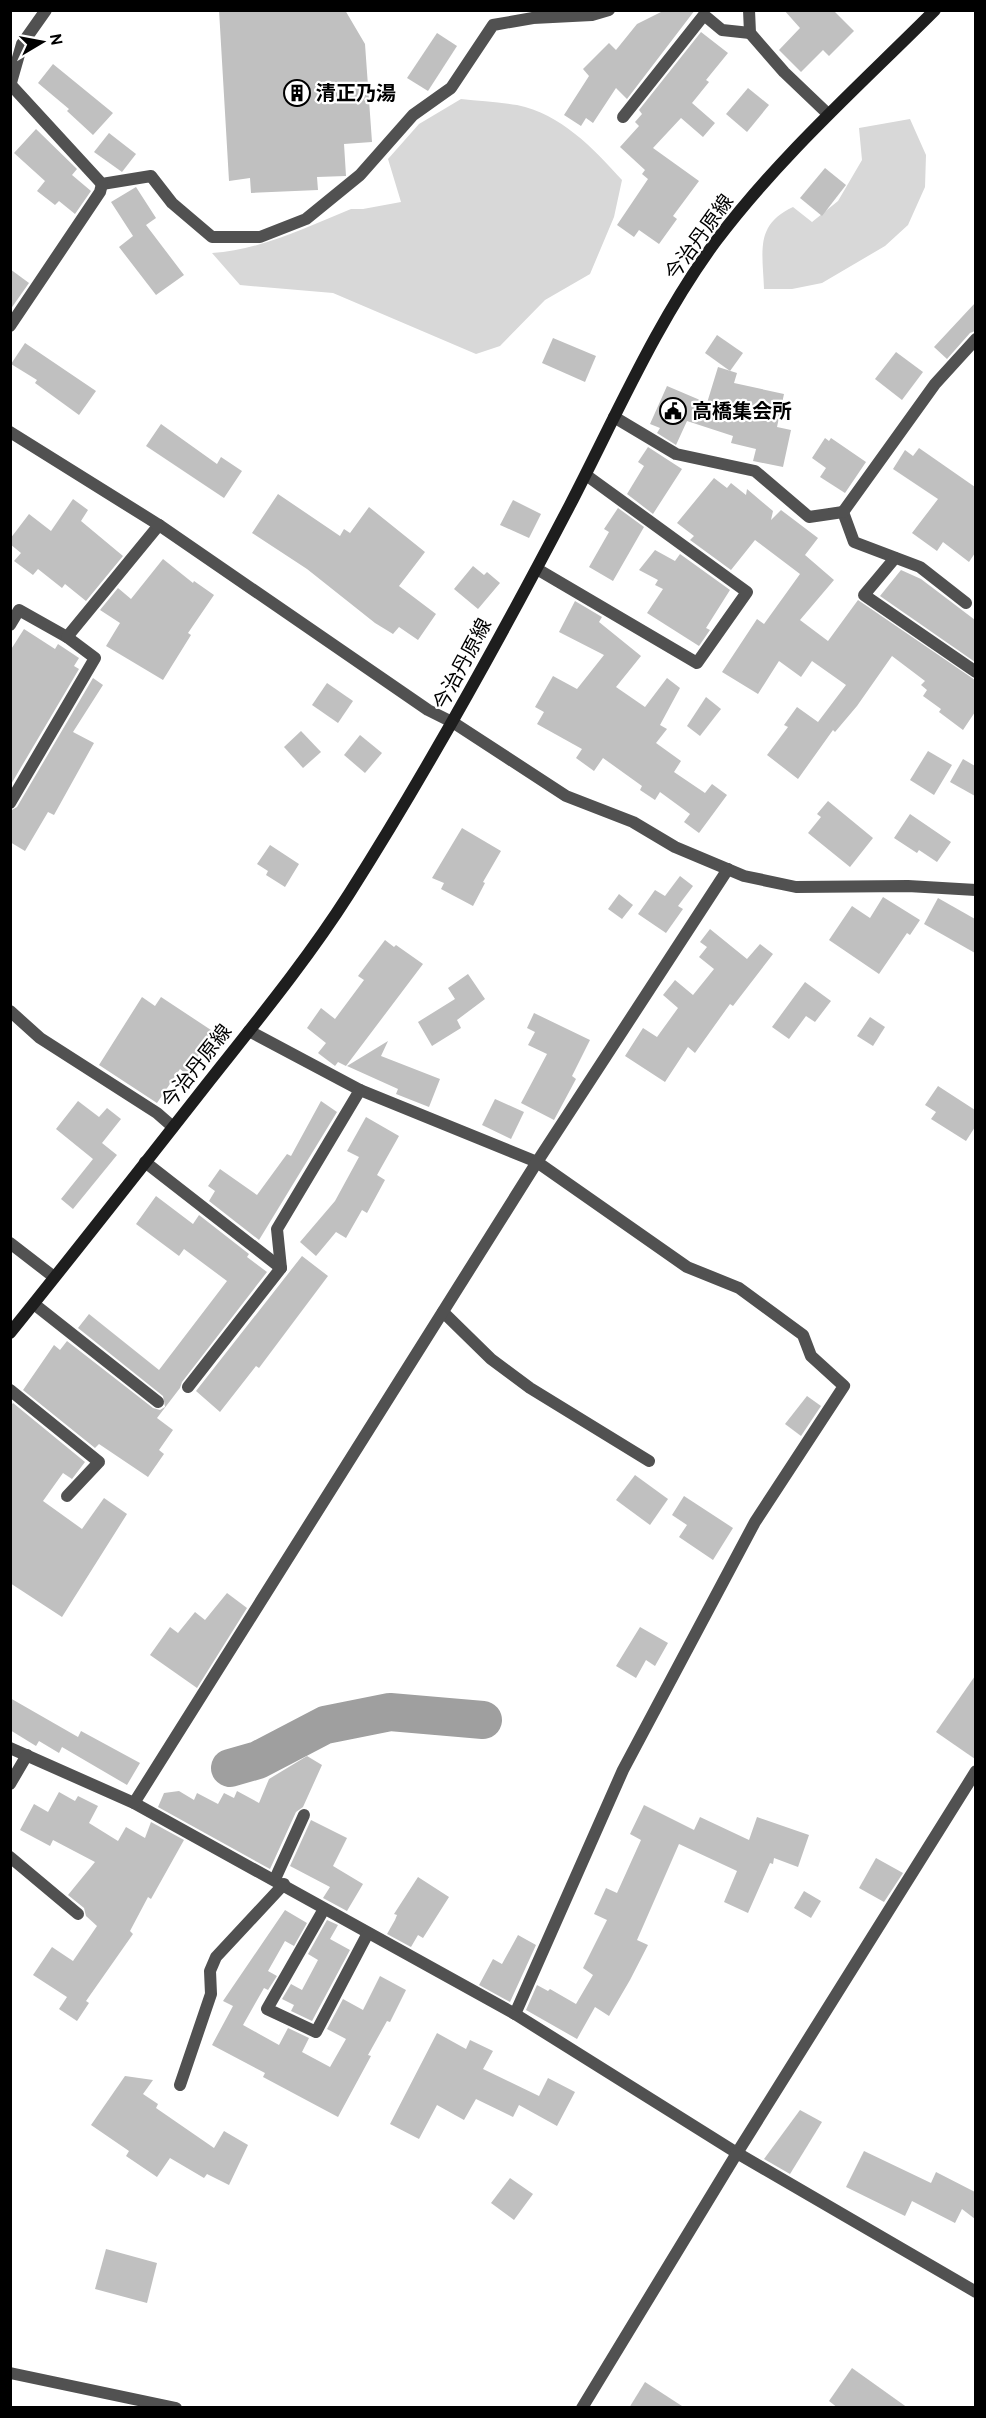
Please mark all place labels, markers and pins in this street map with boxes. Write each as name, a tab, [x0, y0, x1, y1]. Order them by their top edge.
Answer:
building icon: 清正乃湯	[282, 78, 312, 108]
place label: 清正乃湯	[316, 82, 396, 108]
public building icon: 高橋集会所	[658, 396, 688, 426]
place label: 高橋集会所	[692, 400, 792, 426]

